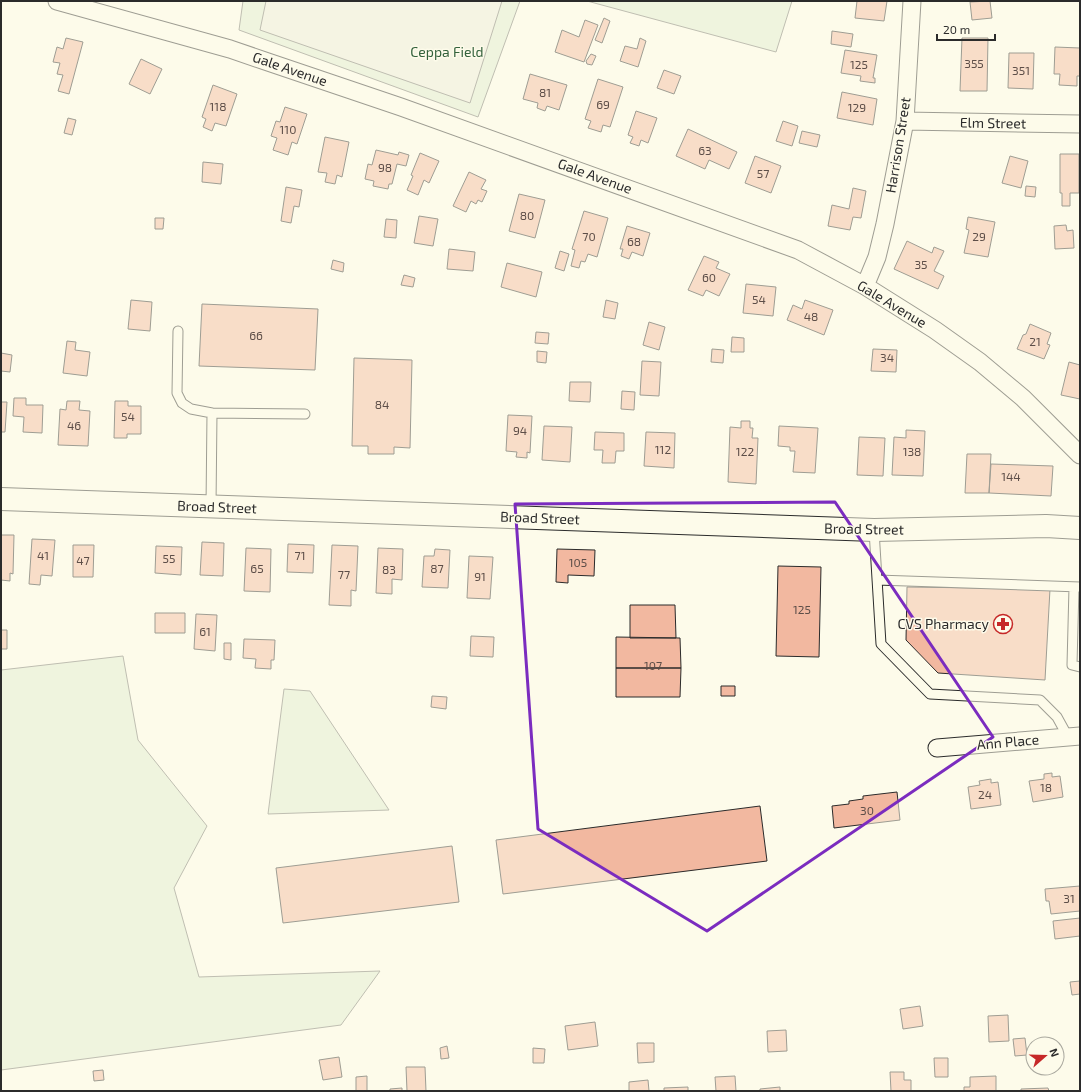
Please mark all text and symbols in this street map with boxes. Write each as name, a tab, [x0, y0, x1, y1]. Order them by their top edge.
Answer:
scale bar	[937, 16, 995, 42]
text: 20 m	[943, 22, 970, 36]
park label: Ceppa Field	[410, 43, 484, 60]
street label: Gale Avenue	[251, 48, 330, 89]
house number: 355	[964, 56, 984, 70]
house number: 125	[850, 57, 868, 71]
house number: 351	[1012, 63, 1030, 77]
house number: 81	[539, 85, 551, 99]
street label: Harrison Street	[882, 96, 913, 194]
house number: 69	[596, 97, 610, 111]
house number: 118	[210, 99, 226, 113]
house number: 129	[848, 100, 866, 114]
street label: Elm Street	[960, 113, 1026, 132]
house number: 110	[280, 122, 296, 136]
house number: 63	[698, 143, 712, 157]
street label: Gale Avenue	[556, 154, 635, 197]
house number: 98	[378, 160, 392, 174]
house number: 57	[757, 166, 769, 180]
house number: 80	[520, 208, 534, 222]
house number: 70	[582, 229, 596, 243]
house number: 29	[972, 229, 986, 243]
house number: 68	[627, 234, 641, 248]
house number: 35	[914, 257, 928, 271]
house number: 60	[702, 270, 716, 284]
street label: Gale Avenue	[855, 276, 930, 331]
house number: 54	[752, 292, 766, 306]
house number: 48	[804, 309, 818, 323]
house number: 66	[249, 328, 263, 342]
house number: 21	[1029, 334, 1041, 348]
house number: 34	[880, 350, 894, 364]
house number: 84	[375, 397, 389, 411]
house number: 54	[121, 409, 135, 423]
house number: 46	[67, 418, 81, 432]
house number: 94	[513, 423, 527, 437]
house number: 112	[655, 442, 671, 456]
house number: 122	[736, 444, 754, 458]
house number: 138	[903, 444, 921, 458]
house number: 144	[1001, 469, 1021, 483]
street label: Broad Street	[177, 497, 257, 516]
street label: Broad Street	[500, 508, 580, 527]
street label: Broad Street	[824, 519, 904, 538]
house number: 41	[37, 548, 49, 562]
house number: 71	[295, 548, 305, 562]
house number: 55	[163, 551, 175, 565]
house number: 47	[76, 553, 90, 567]
house number: 105	[569, 555, 587, 569]
house number: 65	[250, 561, 264, 575]
house number: 87	[430, 561, 444, 575]
house number: 83	[382, 562, 396, 576]
house number: 77	[338, 567, 350, 581]
house number: 91	[474, 569, 486, 583]
house number: 125	[793, 602, 811, 616]
pharmacy icon: CVS Pharmacy	[992, 613, 1014, 635]
place label: CVS Pharmacy	[898, 615, 990, 632]
house number: 61	[199, 624, 211, 638]
house number: 107	[644, 658, 662, 672]
street label: Ann Place	[976, 730, 1040, 753]
house number: 18	[1040, 780, 1052, 794]
house number: 24	[978, 787, 992, 801]
house number: 30	[860, 803, 874, 817]
house number: 31	[1063, 891, 1075, 905]
north arrow	[1025, 1036, 1065, 1076]
text: N	[1047, 1046, 1062, 1058]

